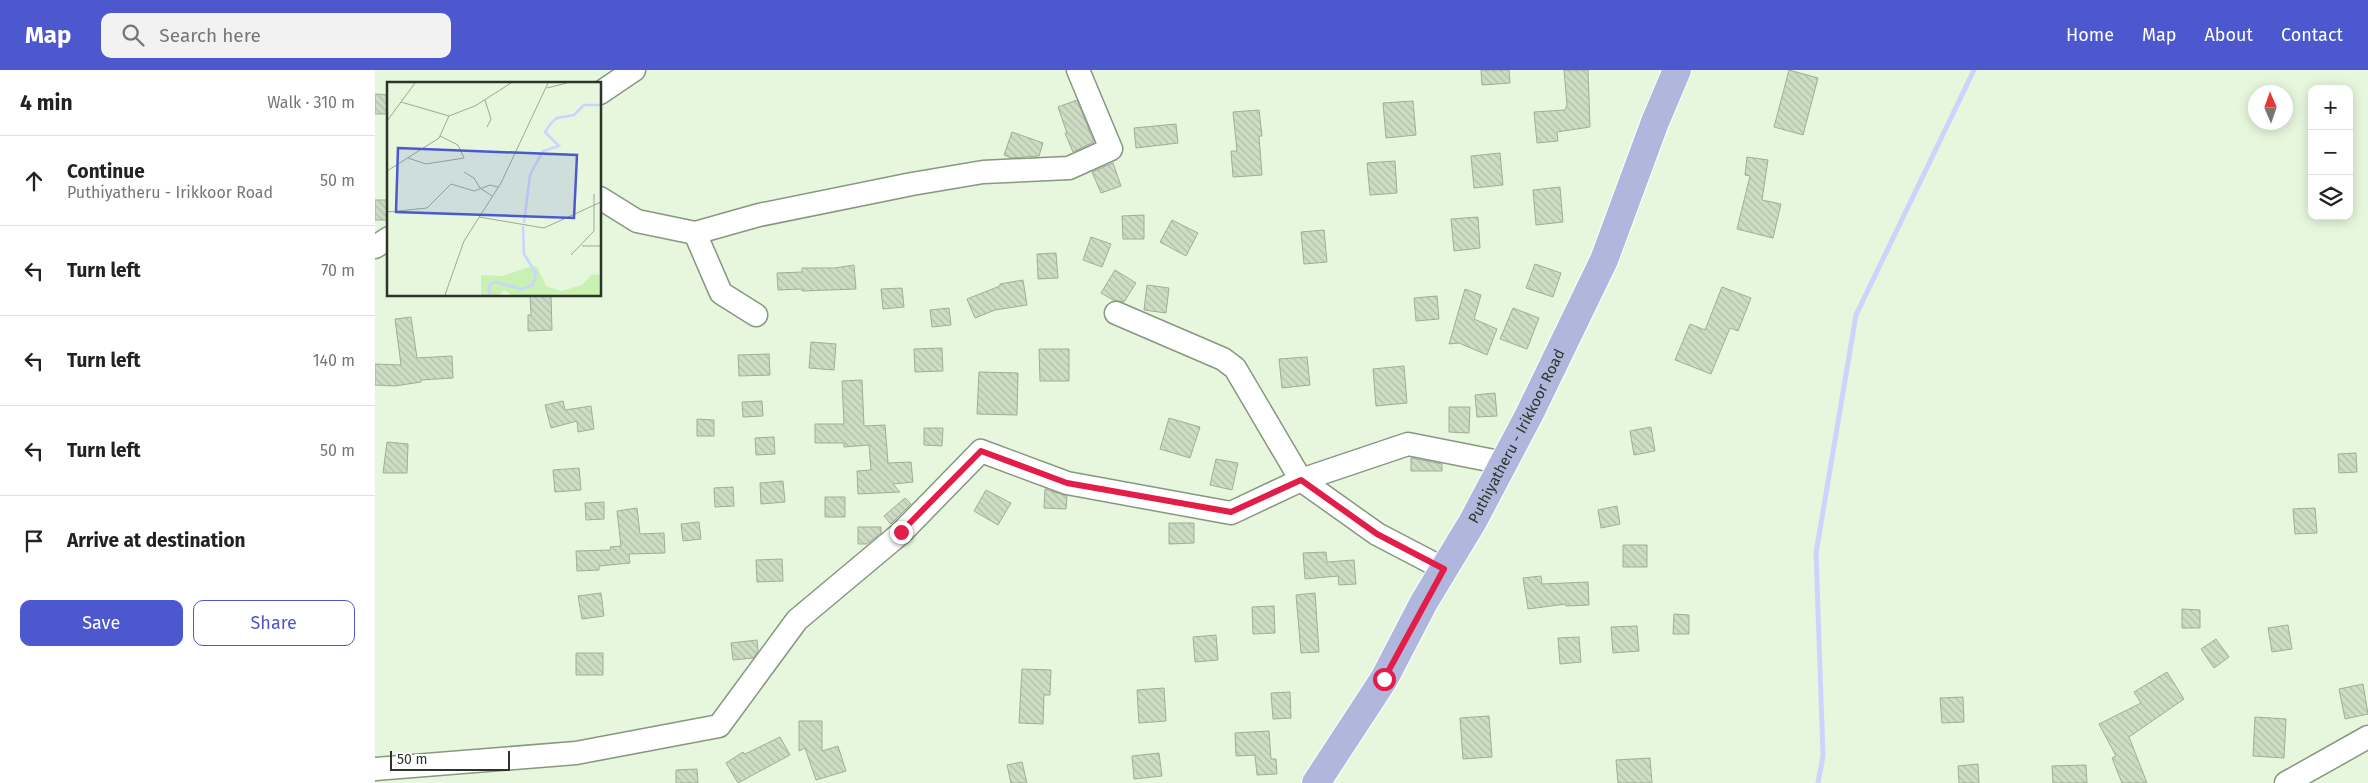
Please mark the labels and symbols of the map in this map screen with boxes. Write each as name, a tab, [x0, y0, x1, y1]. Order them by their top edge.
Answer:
inset map	[387, 82, 601, 296]
north arrow	[2248, 85, 2293, 130]
street label: Puthiyatheru - Irikkoor Road	[1464, 346, 1569, 526]
route end	[890, 521, 913, 544]
route start	[1373, 668, 1396, 691]
scale bar	[390, 748, 510, 771]

